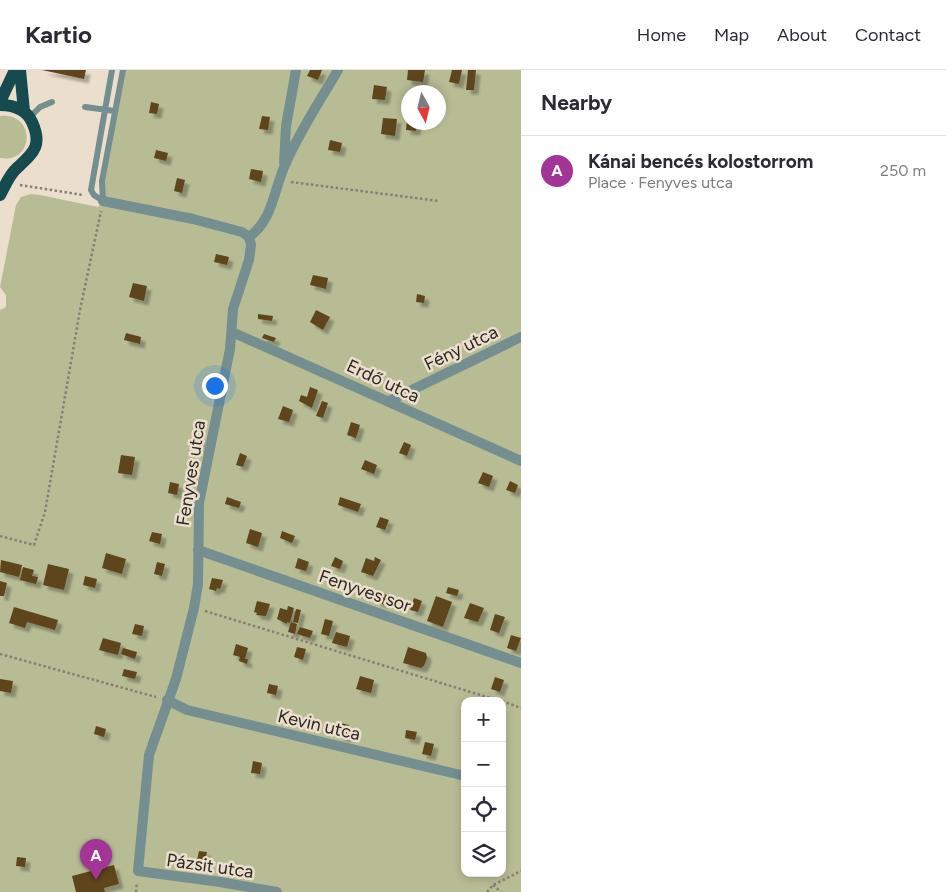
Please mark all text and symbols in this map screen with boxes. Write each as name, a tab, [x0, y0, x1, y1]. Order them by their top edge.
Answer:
text: Kartio	[25, 20, 92, 49]
text: Home	[637, 24, 686, 46]
text: Map	[714, 24, 749, 46]
text: About	[777, 24, 827, 46]
text: Contact	[855, 24, 921, 46]
north arrow	[401, 85, 446, 130]
text: Nearby	[541, 90, 612, 115]
text: Kánai bencés kolostorrom	[588, 150, 813, 173]
text: A	[551, 161, 563, 180]
text: 250 m	[880, 161, 926, 180]
text: Place · Fenyves utca	[588, 173, 733, 192]
street label: Fény utca	[421, 321, 501, 375]
street label: Erdő utca	[343, 355, 423, 407]
your location	[202, 373, 228, 399]
street label: Fenyves utca	[172, 419, 210, 527]
street label: Fenyves sor	[316, 565, 414, 617]
map controls	[461, 697, 506, 877]
button: +	[461, 697, 506, 742]
street label: Kevin utca	[276, 705, 362, 745]
button: −	[461, 742, 506, 787]
button: locate	[461, 787, 506, 832]
button: layers	[461, 832, 506, 877]
pin: A	[80, 839, 112, 880]
street label: Pázsit utca	[165, 849, 255, 883]

